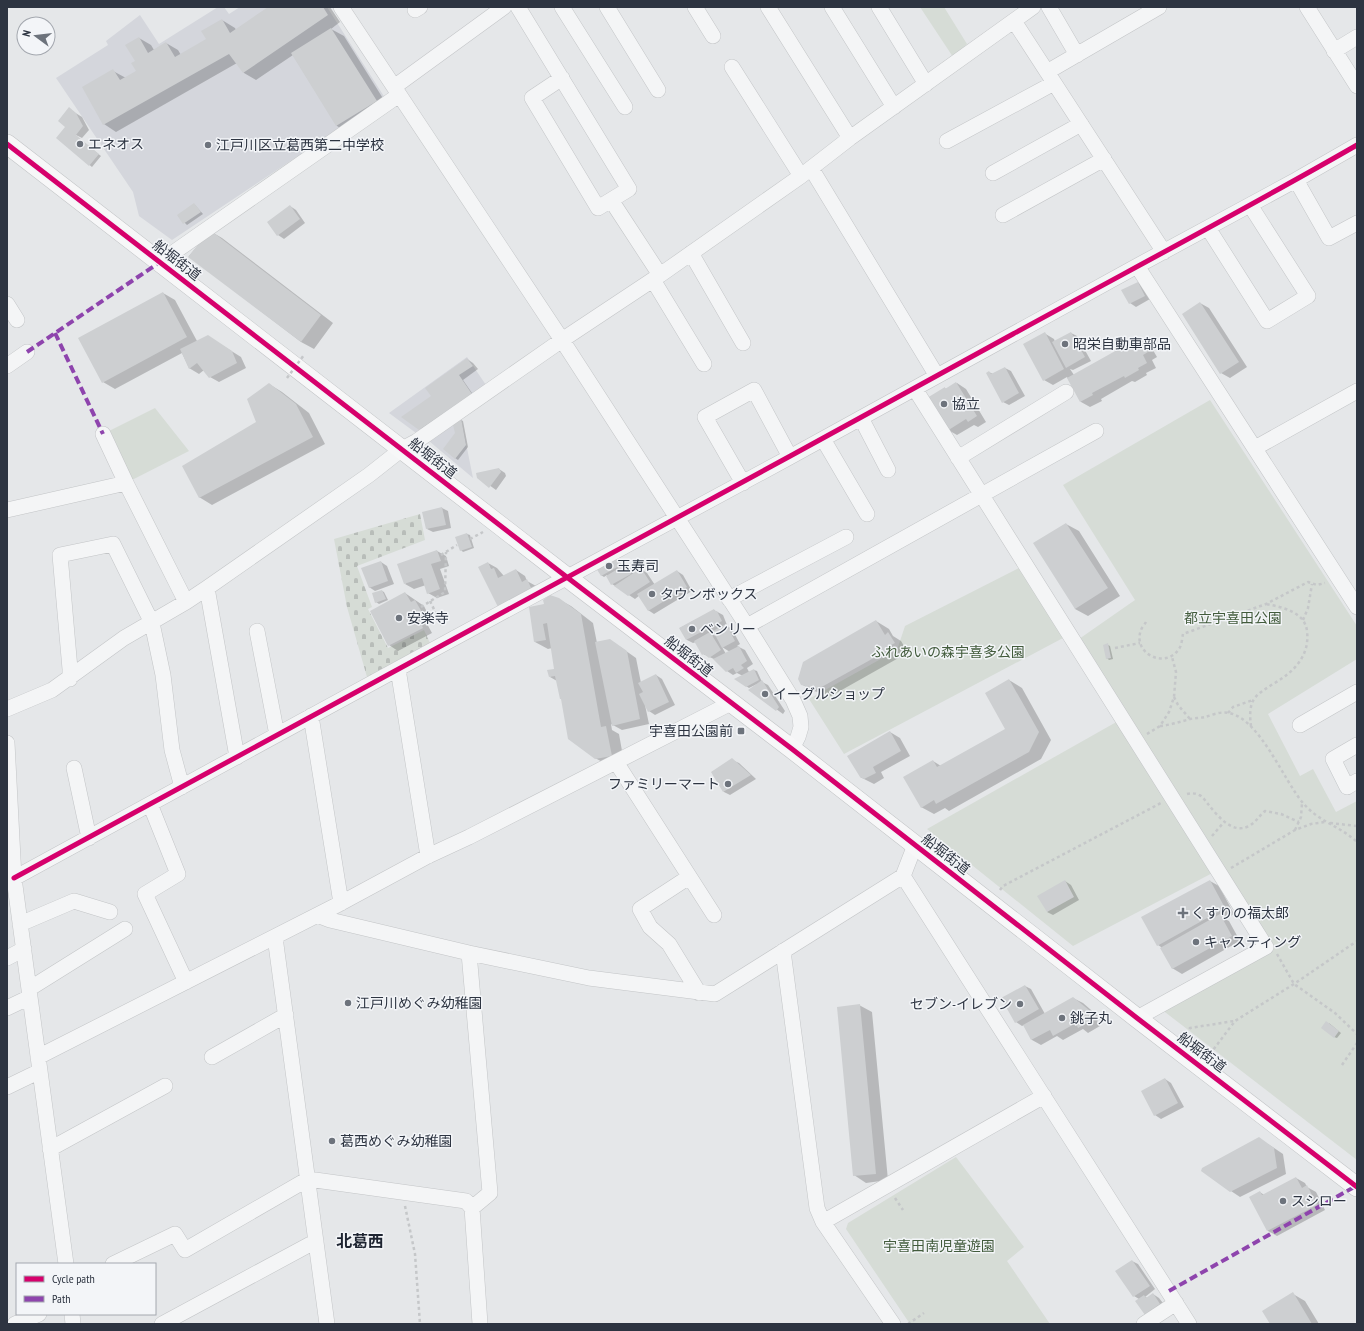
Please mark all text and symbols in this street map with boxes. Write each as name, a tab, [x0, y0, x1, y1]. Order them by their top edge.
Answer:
north arrow	[16, 16, 56, 56]
text: N	[19, 29, 34, 38]
place label: エネオス	[88, 135, 144, 153]
place label: 江戸川区立葛西第二中学校	[216, 136, 384, 154]
marker: エネオス	[75, 139, 85, 149]
marker: 江戸川区立葛西第二中学校	[203, 140, 213, 150]
street label: 船堀街道	[149, 236, 205, 284]
place label: 昭栄自動車部品	[1073, 335, 1171, 353]
marker: 昭栄自動車部品	[1060, 339, 1070, 349]
place label: 協立	[952, 395, 980, 413]
marker: 協立	[939, 399, 949, 409]
street label: 船堀街道	[405, 434, 461, 482]
place label: 玉寿司	[617, 557, 659, 575]
marker: 玉寿司	[604, 561, 614, 571]
place label: タウンボックス	[660, 585, 758, 603]
marker: タウンボックス	[647, 589, 657, 599]
place label: 安楽寺	[407, 609, 449, 627]
park label: 都立宇喜田公園	[1184, 609, 1282, 627]
marker: 安楽寺	[394, 613, 404, 623]
place label: ベンリー	[700, 620, 756, 638]
marker: ベンリー	[687, 624, 697, 634]
street label: 船堀街道	[661, 632, 717, 680]
park label: ふれあいの森宇喜多公園	[871, 643, 1025, 661]
place label: イーグルショップ	[773, 685, 885, 703]
marker: イーグルショップ	[760, 689, 770, 699]
place label: 宇喜田公園前	[649, 722, 733, 740]
marker: 宇喜田公園前	[736, 726, 746, 736]
place label: ファミリーマート	[608, 775, 720, 793]
marker: ファミリーマート	[723, 779, 733, 789]
street label: 船堀街道	[918, 830, 974, 878]
place label: くすりの福太郎	[1191, 904, 1289, 922]
marker: くすりの福太郎	[1178, 908, 1188, 918]
place label: キャスティング	[1204, 933, 1301, 951]
marker: キャスティング	[1191, 937, 1201, 947]
place label: 江戸川めぐみ幼稚園	[356, 994, 482, 1012]
place label: セブン-イレブン	[910, 995, 1012, 1013]
marker: 江戸川めぐみ幼稚園	[343, 998, 353, 1008]
marker: セブン-イレブン	[1015, 999, 1025, 1009]
place label: 銚子丸	[1070, 1009, 1112, 1027]
marker: 銚子丸	[1057, 1013, 1067, 1023]
street label: 船堀街道	[1174, 1028, 1230, 1076]
place label: 葛西めぐみ幼稚園	[340, 1132, 452, 1150]
marker: 葛西めぐみ幼稚園	[327, 1136, 337, 1146]
place label: スシロー	[1291, 1192, 1347, 1210]
marker: スシロー	[1278, 1196, 1288, 1206]
district label: 北葛西	[336, 1231, 384, 1251]
park label: 宇喜田南児童遊園	[883, 1237, 995, 1255]
legend	[16, 1263, 156, 1315]
text: Cycle path	[52, 1271, 95, 1286]
text: Path	[52, 1291, 70, 1306]

